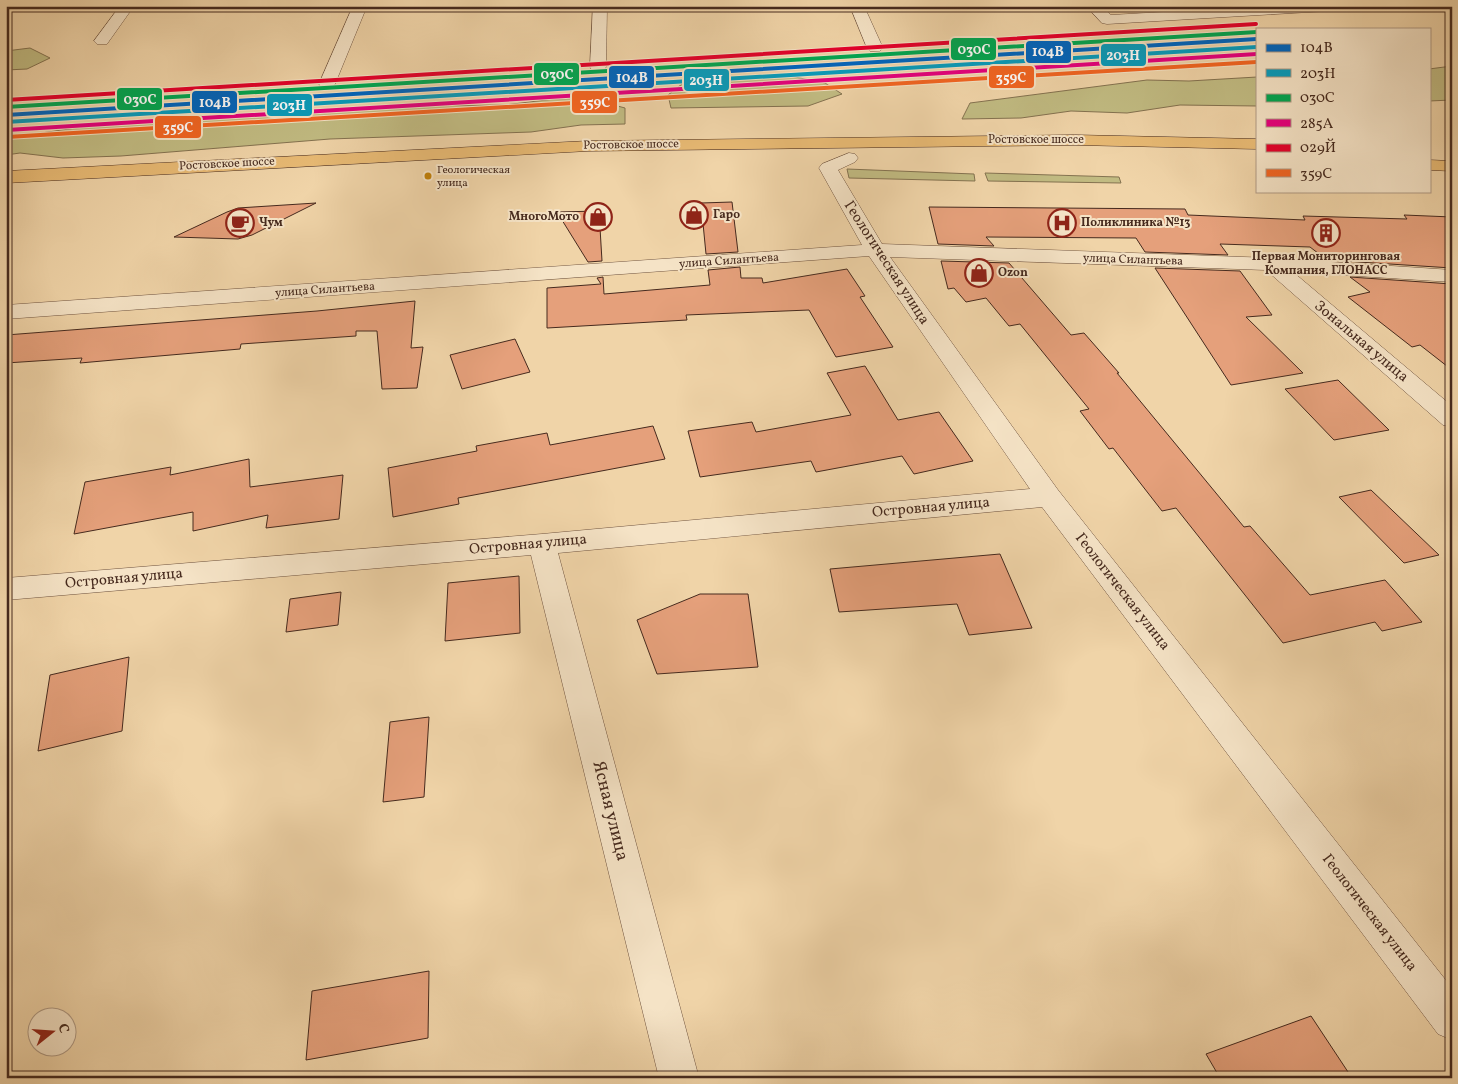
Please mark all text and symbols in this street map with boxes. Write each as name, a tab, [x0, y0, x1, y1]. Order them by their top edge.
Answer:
legend	[1256, 28, 1430, 192]
line badge: 030C	[950, 37, 997, 61]
text: 104В	[1300, 38, 1333, 59]
line badge: 104В	[1025, 40, 1072, 64]
text: 030C	[957, 41, 991, 60]
text: 104В	[1032, 43, 1064, 62]
line badge: 203Н	[1100, 43, 1147, 67]
text: 203Н	[1106, 47, 1140, 66]
line badge: 030C	[533, 62, 580, 86]
text: 203Н	[1300, 64, 1336, 85]
line badge: 104В	[608, 65, 655, 89]
line badge: 359С	[988, 65, 1035, 89]
text: 030C	[540, 66, 574, 85]
line badge: 203Н	[683, 68, 730, 92]
text: 104В	[616, 69, 648, 88]
text: 359С	[996, 69, 1026, 88]
text: 203Н	[689, 72, 723, 91]
line badge: 030C	[116, 87, 163, 111]
text: 030C	[1300, 88, 1335, 109]
line badge: 104В	[191, 90, 238, 114]
line badge: 359С	[571, 90, 618, 114]
text: 030C	[123, 91, 157, 110]
line badge: 203Н	[266, 93, 313, 117]
text: 104В	[199, 94, 231, 113]
text: 359С	[580, 94, 610, 113]
text: 203Н	[272, 97, 306, 116]
text: 285А	[1300, 114, 1334, 135]
line badge: 359С	[154, 115, 202, 139]
text: 359С	[163, 119, 193, 138]
street label: Ростовское шоссе	[988, 132, 1084, 148]
street label: Ростовское шоссе	[583, 136, 679, 154]
text: 029Й	[1300, 138, 1336, 159]
street label: Ростовское шоссе	[179, 153, 276, 174]
place label: Геологическая улица	[437, 163, 510, 191]
text: 359С	[1300, 164, 1332, 185]
marker: Геологическая улица	[423, 171, 433, 181]
street label: Геологическая улица	[838, 197, 934, 329]
shop icon: Гаро	[679, 200, 709, 230]
shop icon: МногоМото	[583, 202, 613, 232]
place label: Гаро	[713, 207, 740, 223]
cafe icon: Чум	[225, 208, 255, 238]
hospital icon: Поликлиника №13	[1047, 208, 1077, 238]
place label: МногоМото	[509, 209, 579, 225]
place label: Чум	[259, 215, 283, 231]
place label: Поликлиника №13	[1081, 215, 1190, 231]
building icon: Первая Мониторинговая Компания, ГЛОНАСС	[1311, 218, 1341, 248]
place label: Первая Мониторинговая Компания, ГЛОНАСС	[1252, 249, 1400, 279]
street label: улица Силантьева	[678, 250, 780, 272]
street label: улица Силантьева	[1083, 250, 1183, 270]
shop icon: Ozon	[964, 258, 994, 288]
place label: Ozon	[998, 265, 1028, 281]
street label: улица Силантьева	[274, 279, 376, 301]
street label: Зональная улица	[1309, 296, 1413, 388]
street label: Островная улица	[871, 492, 991, 524]
street label: Островная улица	[468, 529, 588, 561]
street label: Геологическая улица	[1069, 529, 1175, 655]
street label: Островная улица	[64, 563, 184, 595]
street label: Ясная улица	[586, 758, 634, 864]
street label: Геологическая улица	[1316, 850, 1422, 976]
north arrow	[28, 1006, 78, 1056]
text: С	[53, 1022, 73, 1036]

